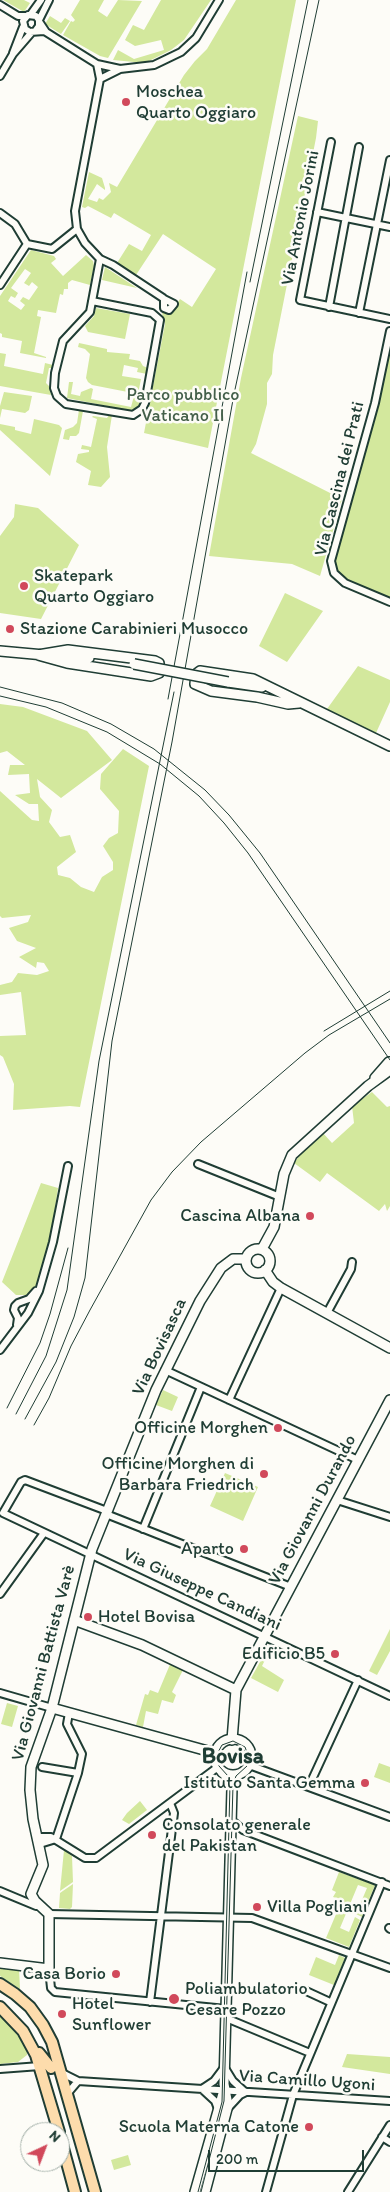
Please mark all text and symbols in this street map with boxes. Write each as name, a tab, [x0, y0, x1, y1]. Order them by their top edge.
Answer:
place label: Moschea Quarto Oggiaro	[136, 81, 256, 124]
marker: Moschea Quarto Oggiaro	[120, 96, 132, 108]
street label: Via Antonio Jorini	[277, 149, 325, 287]
park label: Parco pubblico Vaticano II	[127, 384, 239, 426]
street label: Via Cascina dei Prati	[310, 399, 370, 559]
place label: Skatepark Quarto Oggiaro	[34, 565, 154, 608]
marker: Skatepark Quarto Oggiaro	[18, 580, 30, 592]
place label: Stazione Carabinieri Musocco	[20, 618, 248, 640]
marker: Stazione Carabinieri Musocco	[4, 623, 16, 635]
place label: Cascina Albana	[180, 1205, 300, 1227]
marker: Cascina Albana	[304, 1210, 316, 1222]
street label: Via Bovisasca	[128, 1295, 192, 1399]
place label: Officine Morghen	[134, 1417, 268, 1439]
marker: Officine Morghen	[272, 1422, 284, 1434]
street label: Via Giovanni Durando	[264, 1431, 362, 1589]
place label: Officine Morghen di Barbara Friedrich	[101, 1453, 254, 1496]
marker: Officine Morghen di Barbara Friedrich	[258, 1468, 270, 1480]
place label: Aparto	[181, 1538, 234, 1560]
marker: Aparto	[238, 1543, 250, 1555]
street label: Via Giuseppe Candiani	[119, 1544, 285, 1636]
street label: Via Giovanni Battista Varè	[7, 1563, 81, 1763]
place label: Hotel Bovisa	[98, 1606, 195, 1628]
marker: Hotel Bovisa	[82, 1611, 94, 1623]
place label: Edificio B5	[242, 1643, 325, 1665]
marker: Edificio B5	[329, 1648, 341, 1660]
district label: Bovisa	[202, 1744, 264, 1770]
place label: Istituto Santa Gemma	[184, 1772, 355, 1794]
marker: Istituto Santa Gemma	[359, 1777, 371, 1789]
place label: Consolato generale del Pakistan	[162, 1814, 311, 1856]
marker: Consolato generale del Pakistan	[146, 1829, 158, 1841]
place label: Villa Pogliani	[267, 1896, 367, 1918]
marker: Villa Pogliani	[251, 1901, 263, 1913]
place label: Casa Borio	[22, 1963, 106, 1985]
marker: Casa Borio	[110, 1968, 122, 1980]
place label: Poliambulatorio Cesare Pozzo	[185, 1978, 308, 2020]
marker: Poliambulatorio Cesare Pozzo	[167, 1992, 181, 2006]
place label: Hotel Sunflower	[72, 1993, 151, 2036]
marker: Hotel Sunflower	[56, 2008, 68, 2020]
street label: Via Camillo Ugoni	[238, 2065, 376, 2097]
place label: Scuola Materna Catone	[119, 2116, 299, 2138]
marker: Scuola Materna Catone	[303, 2121, 315, 2133]
north arrow	[20, 2122, 70, 2172]
text: N	[46, 2127, 64, 2146]
scale bar	[210, 2140, 366, 2172]
text: 200 m	[216, 2150, 258, 2168]

